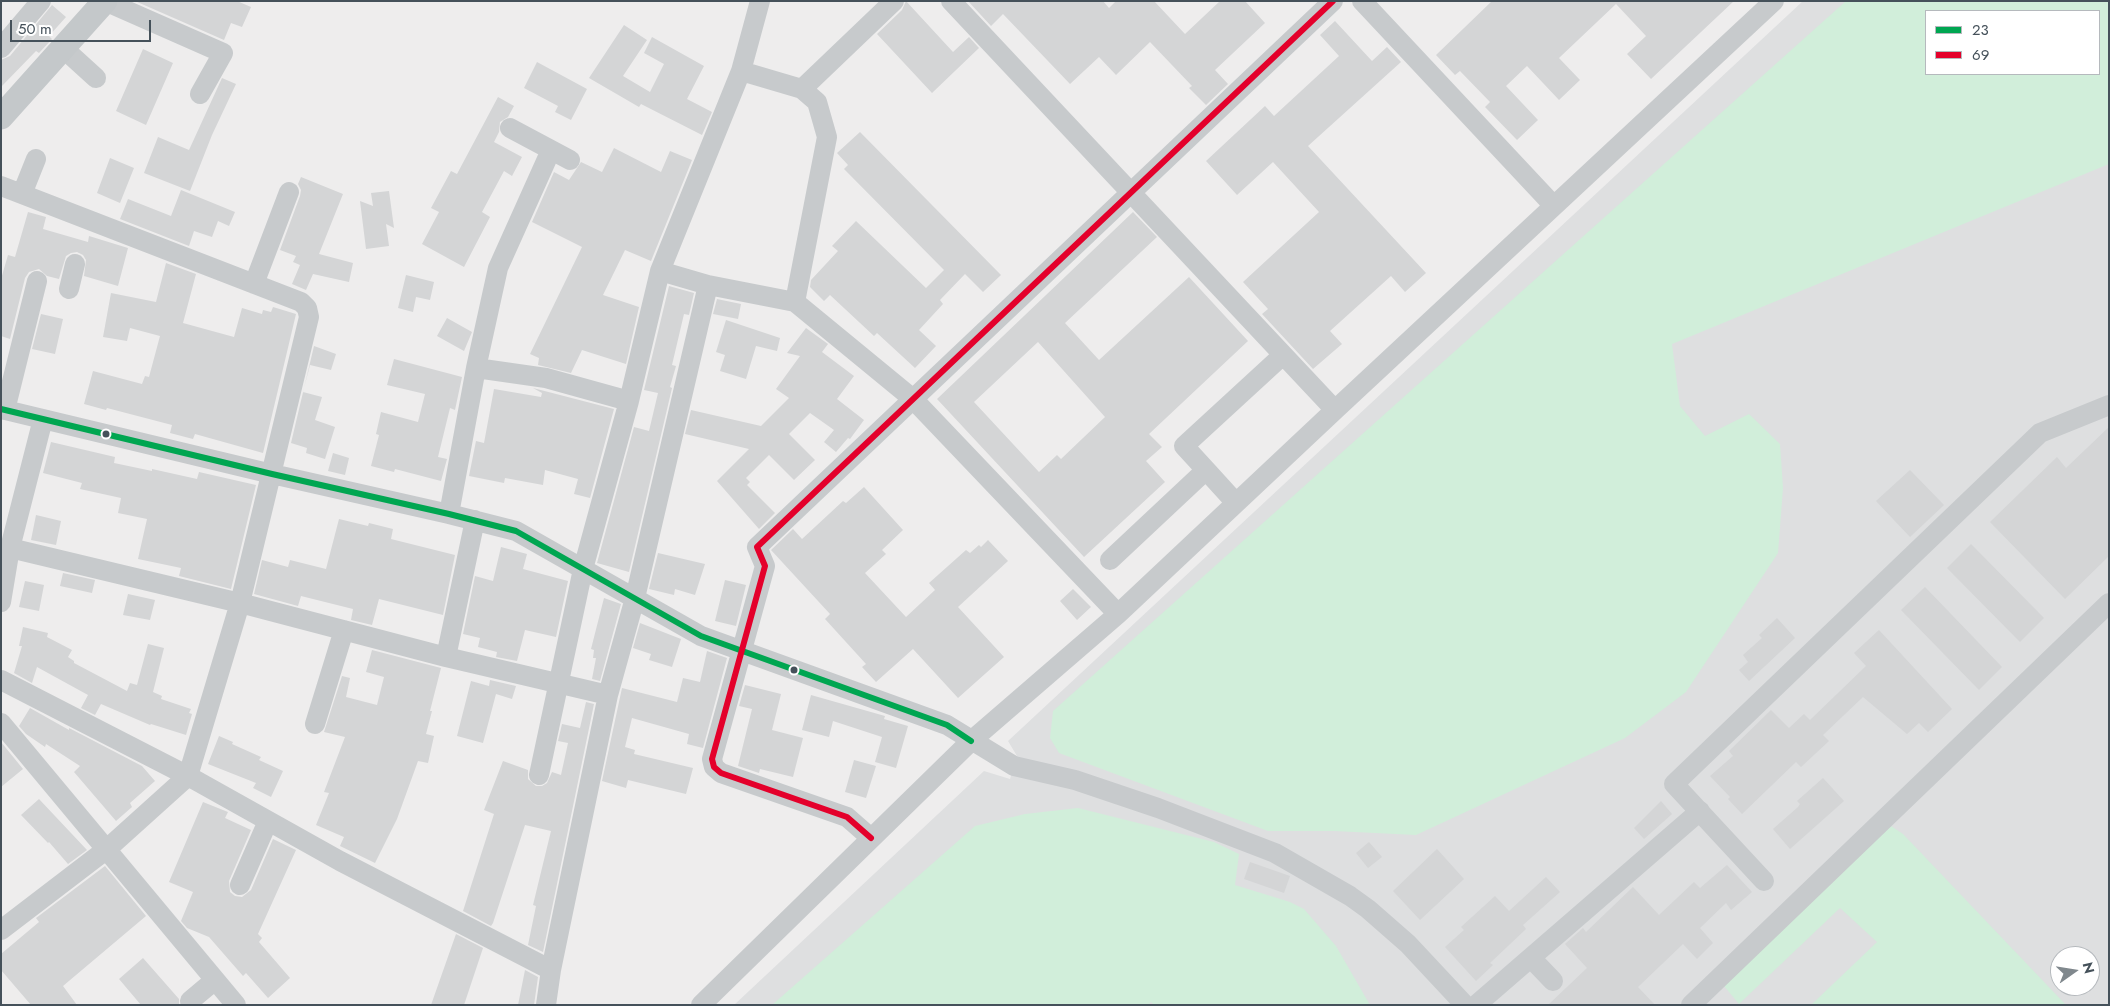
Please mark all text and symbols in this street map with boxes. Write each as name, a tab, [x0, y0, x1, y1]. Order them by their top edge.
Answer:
scale bar	[12, 10, 154, 42]
legend	[1925, 10, 2100, 75]
text: 50 m	[18, 18, 52, 40]
text: 23	[1972, 19, 1989, 41]
text: 69	[1972, 44, 1989, 66]
unlabelled marker	[101, 429, 111, 439]
unlabelled marker	[789, 665, 799, 675]
north arrow	[2050, 946, 2100, 996]
text: N	[2078, 960, 2100, 976]

